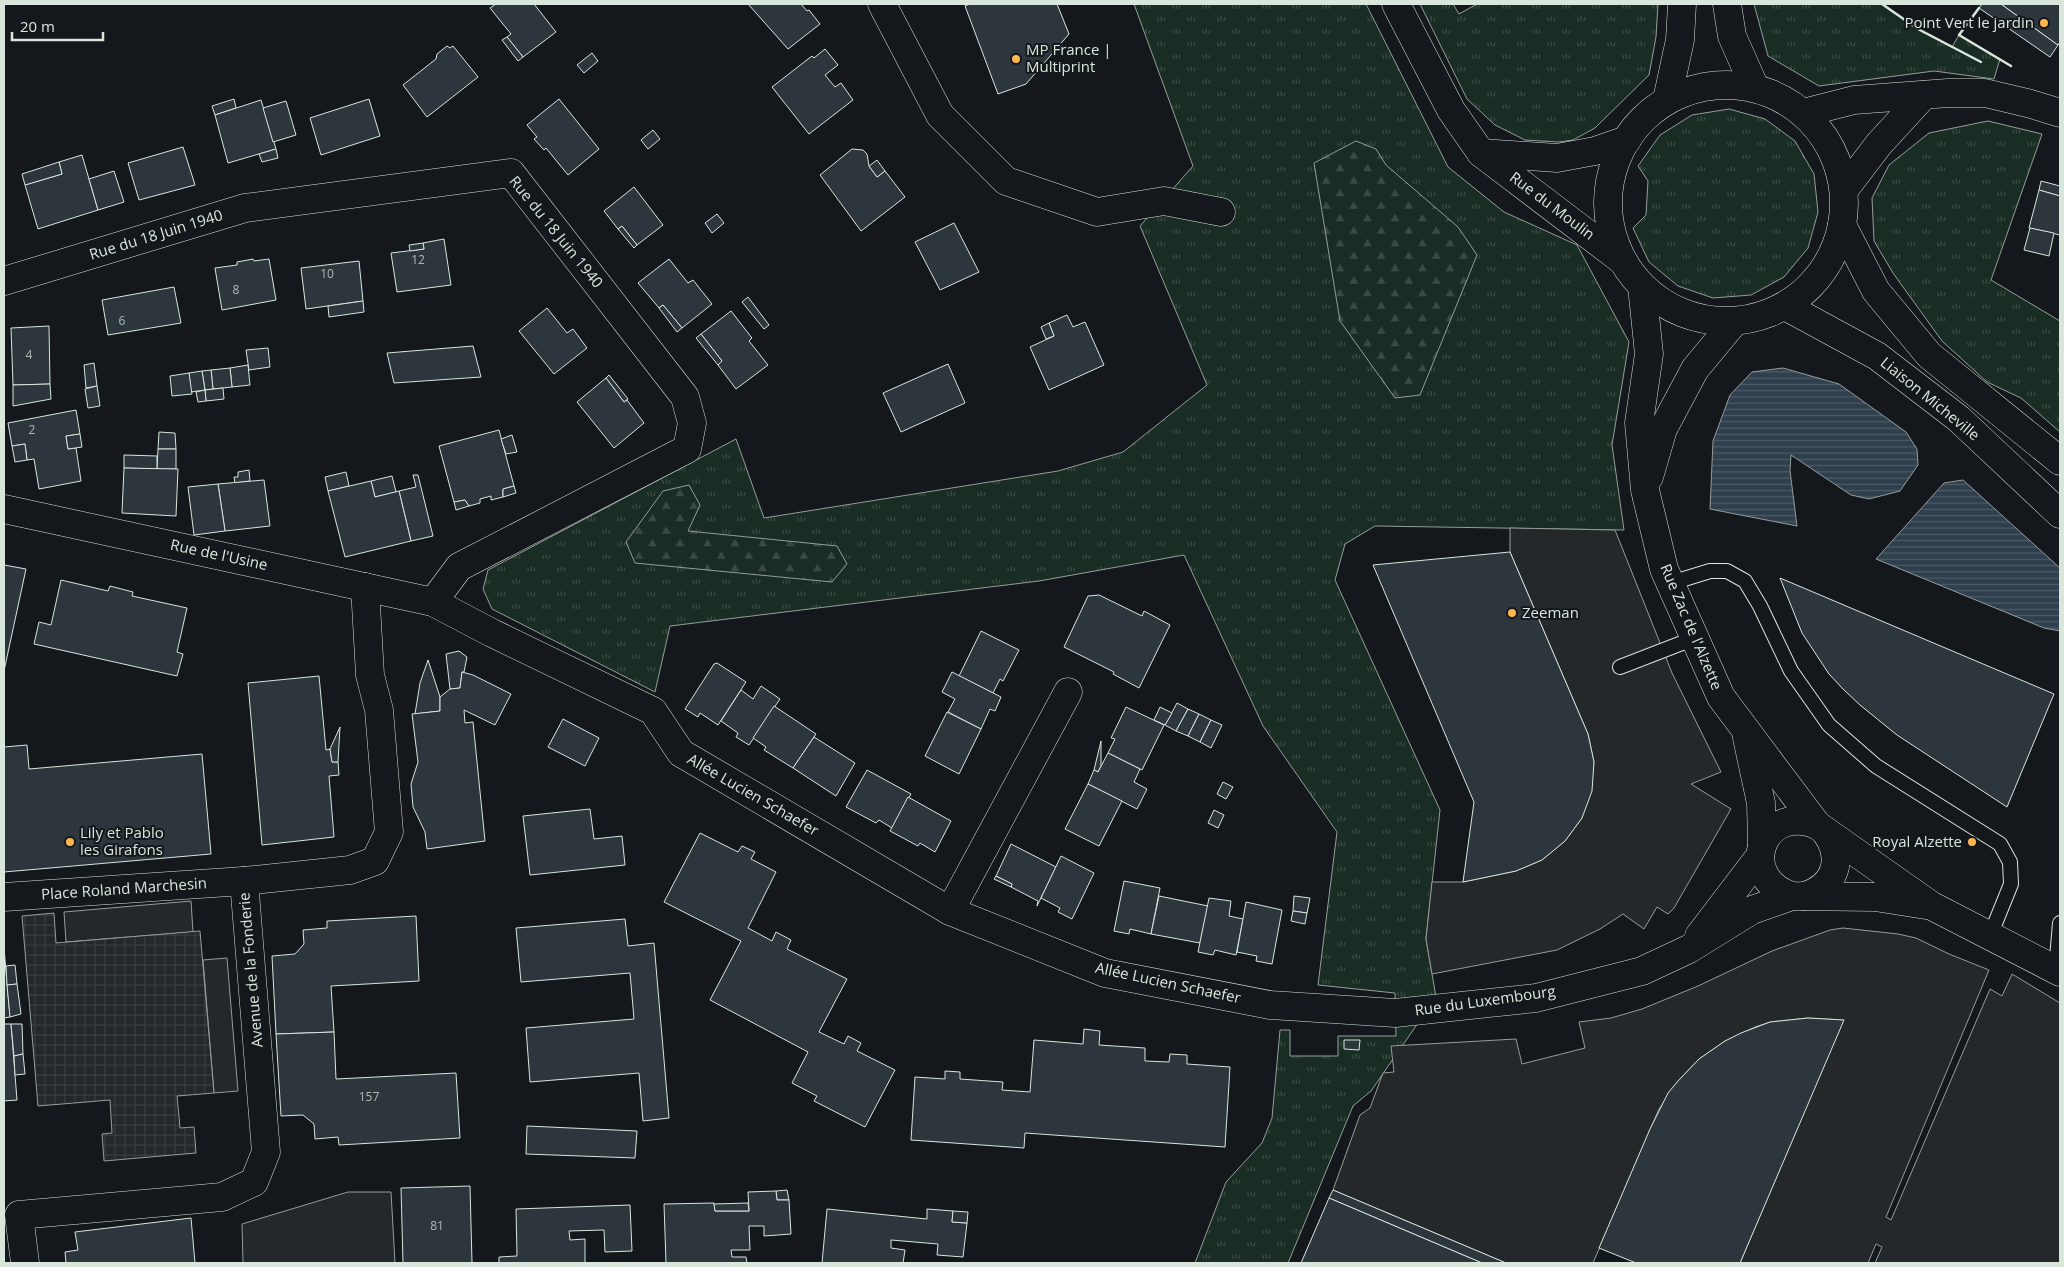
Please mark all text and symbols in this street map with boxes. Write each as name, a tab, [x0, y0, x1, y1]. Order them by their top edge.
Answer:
scale bar	[12, 10, 104, 42]
place label: Point Vert le jardin	[1904, 12, 2034, 32]
text: 20 m	[20, 16, 55, 36]
marker: Point Vert le jardin	[2038, 17, 2050, 29]
place label: MP France | Multiprint	[1026, 39, 1112, 76]
marker: MP France | Multiprint	[1010, 53, 1022, 65]
street label: Rue du Moulin	[1506, 167, 1599, 244]
street label: Rue du 18 Juin 1940	[505, 171, 608, 291]
street label: Rue du 18 Juin 1940	[87, 204, 225, 264]
house number: 12	[411, 251, 425, 268]
house number: 10	[320, 265, 334, 282]
house number: 8	[233, 281, 240, 298]
house number: 6	[119, 312, 126, 329]
house number: 4	[26, 346, 33, 363]
street label: Liaison Micheville	[1877, 352, 1984, 445]
house number: 2	[29, 421, 36, 438]
street label: Rue de l'Usine	[169, 534, 270, 574]
street label: Rue Zac de l'Alzette	[1656, 560, 1728, 693]
place label: Zeeman	[1522, 602, 1579, 622]
marker: Zeeman	[1506, 607, 1518, 619]
street label: Allée Lucien Schaefer	[684, 748, 823, 840]
place label: Lily et Pablo les Girafons	[80, 822, 164, 859]
place label: Royal Alzette	[1872, 831, 1962, 851]
marker: Lily et Pablo les Girafons	[64, 836, 76, 848]
marker: Royal Alzette	[1966, 836, 1978, 848]
street label: Place Roland Marchesin	[40, 872, 208, 904]
street label: Avenue de la Fonderie	[233, 892, 267, 1048]
street label: Allée Lucien Schaefer	[1094, 957, 1243, 1007]
street label: Rue du Luxembourg	[1413, 980, 1557, 1020]
house number: 157	[359, 1088, 379, 1105]
house number: 81	[430, 1217, 444, 1234]

